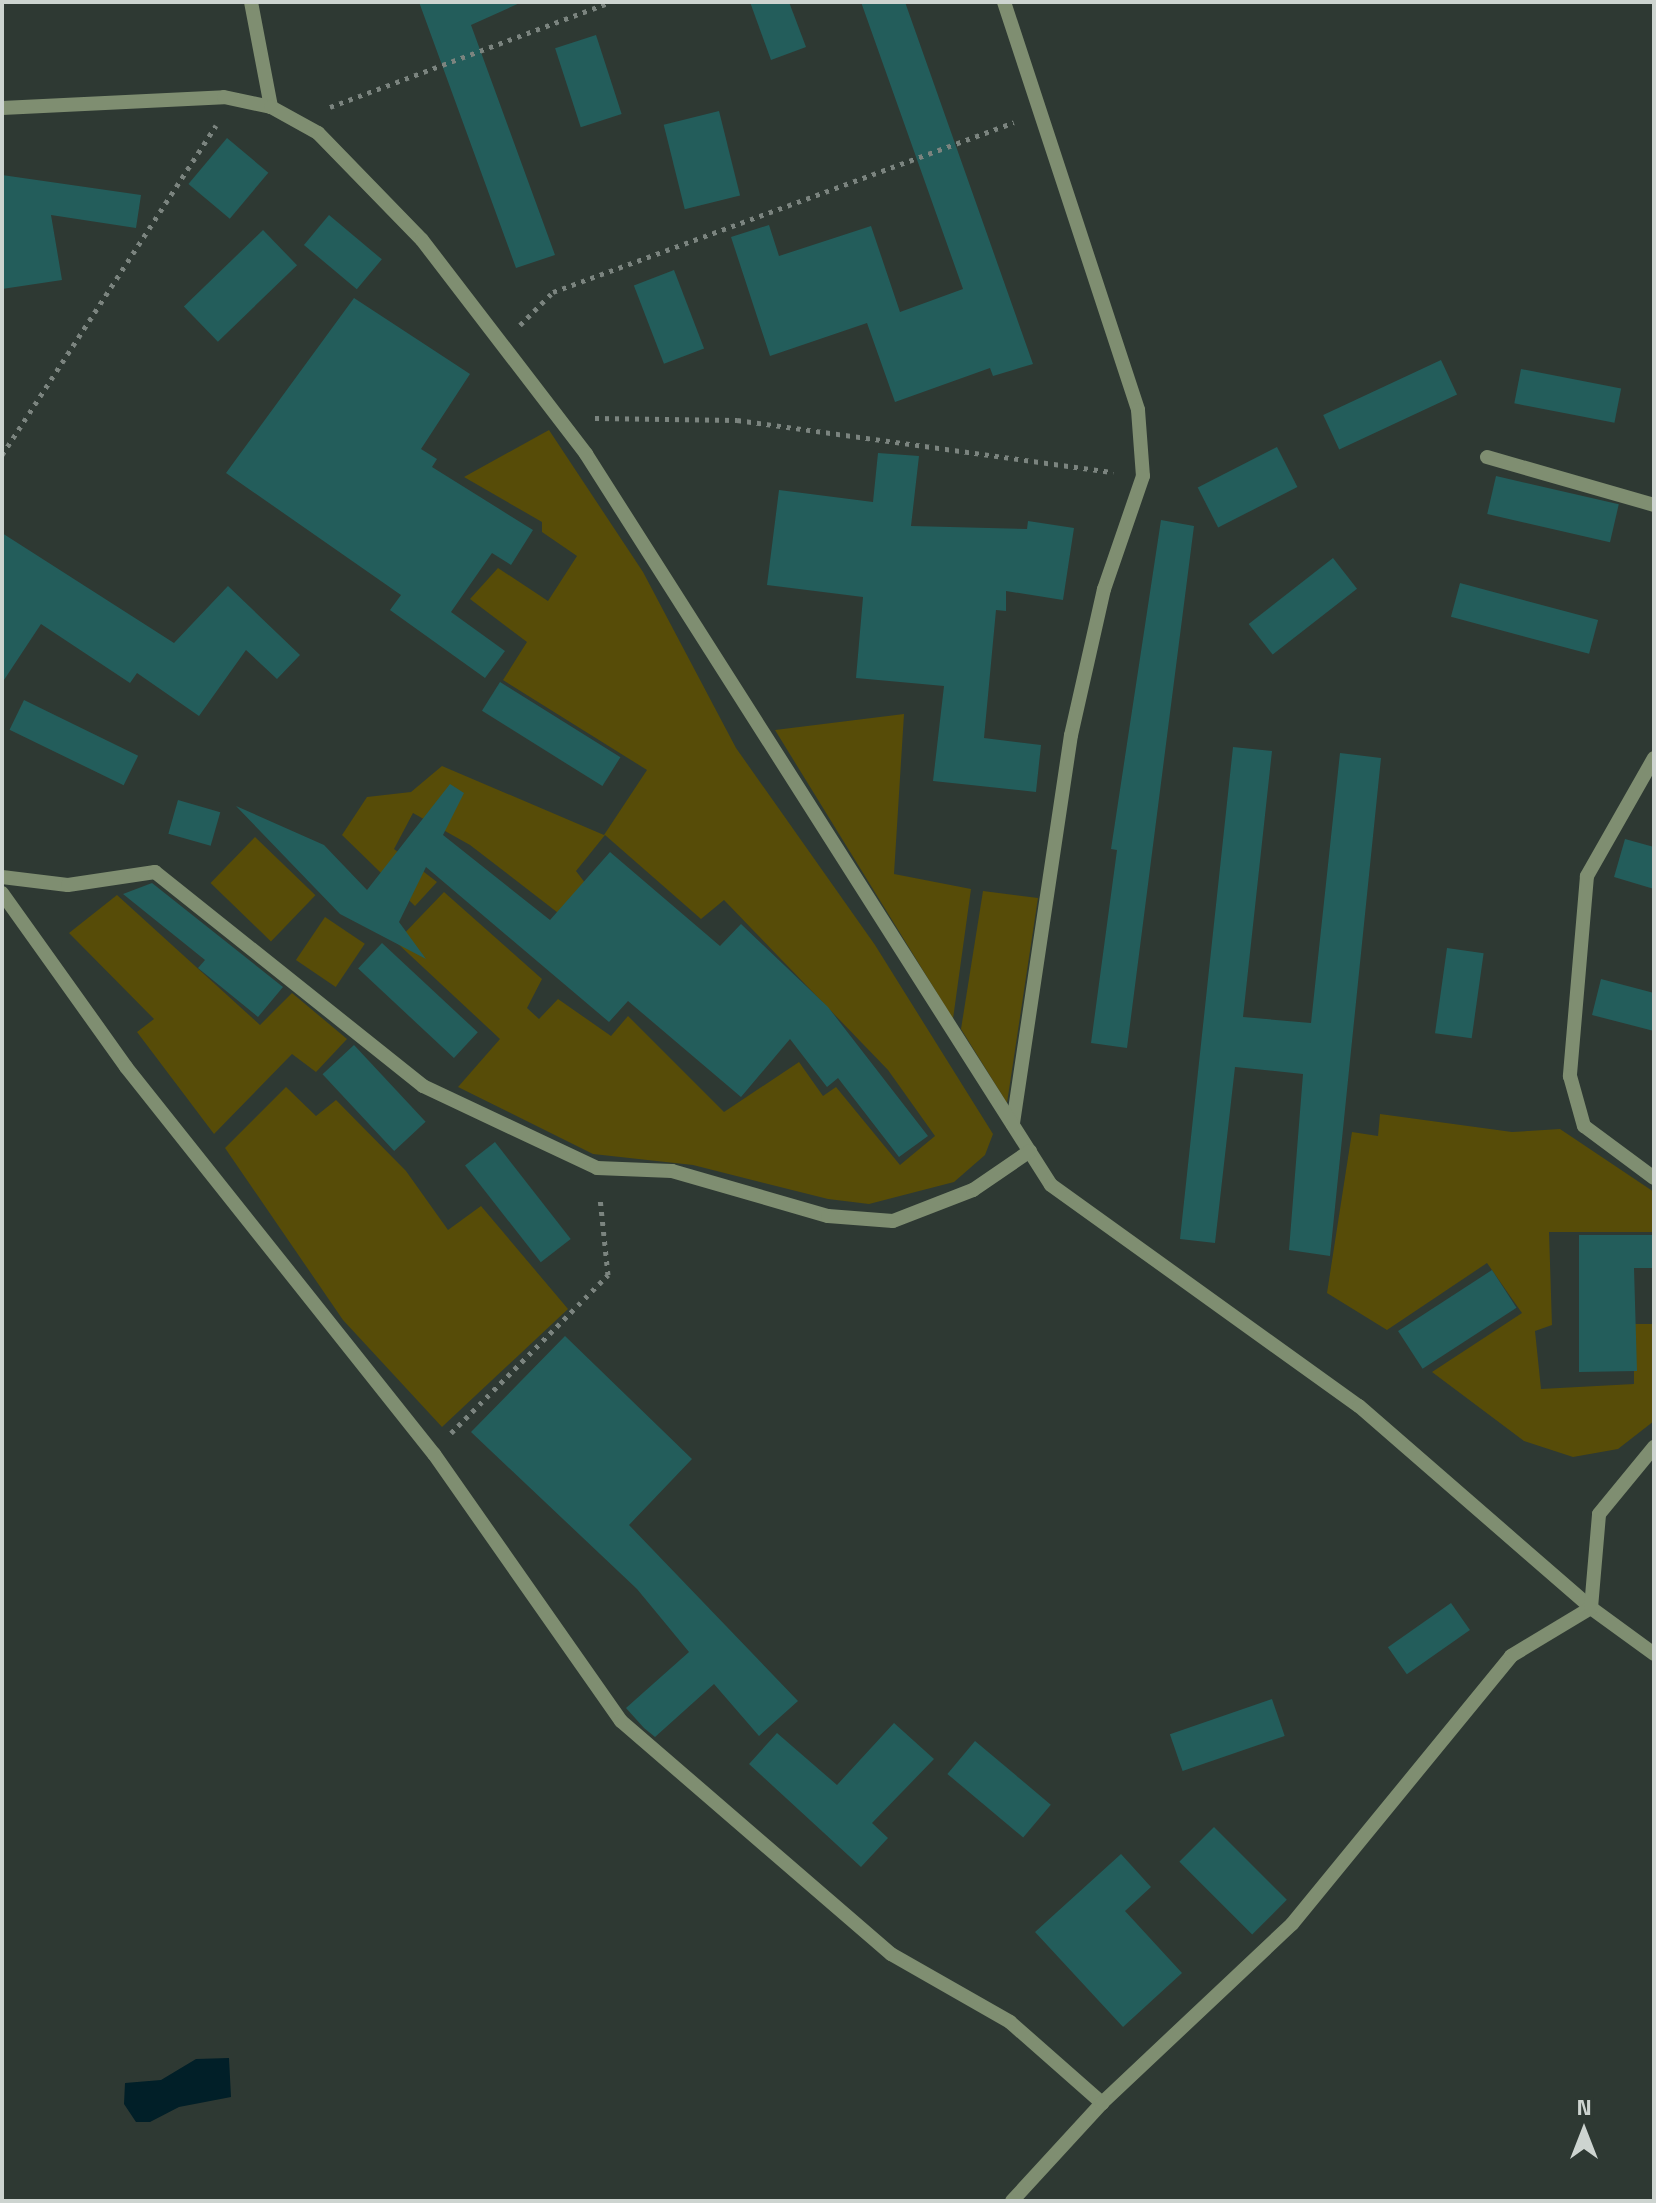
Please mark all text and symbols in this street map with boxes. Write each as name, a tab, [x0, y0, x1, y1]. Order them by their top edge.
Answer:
text: N	[1576, 2090, 1592, 2124]
north arrow	[1544, 2091, 1624, 2171]

